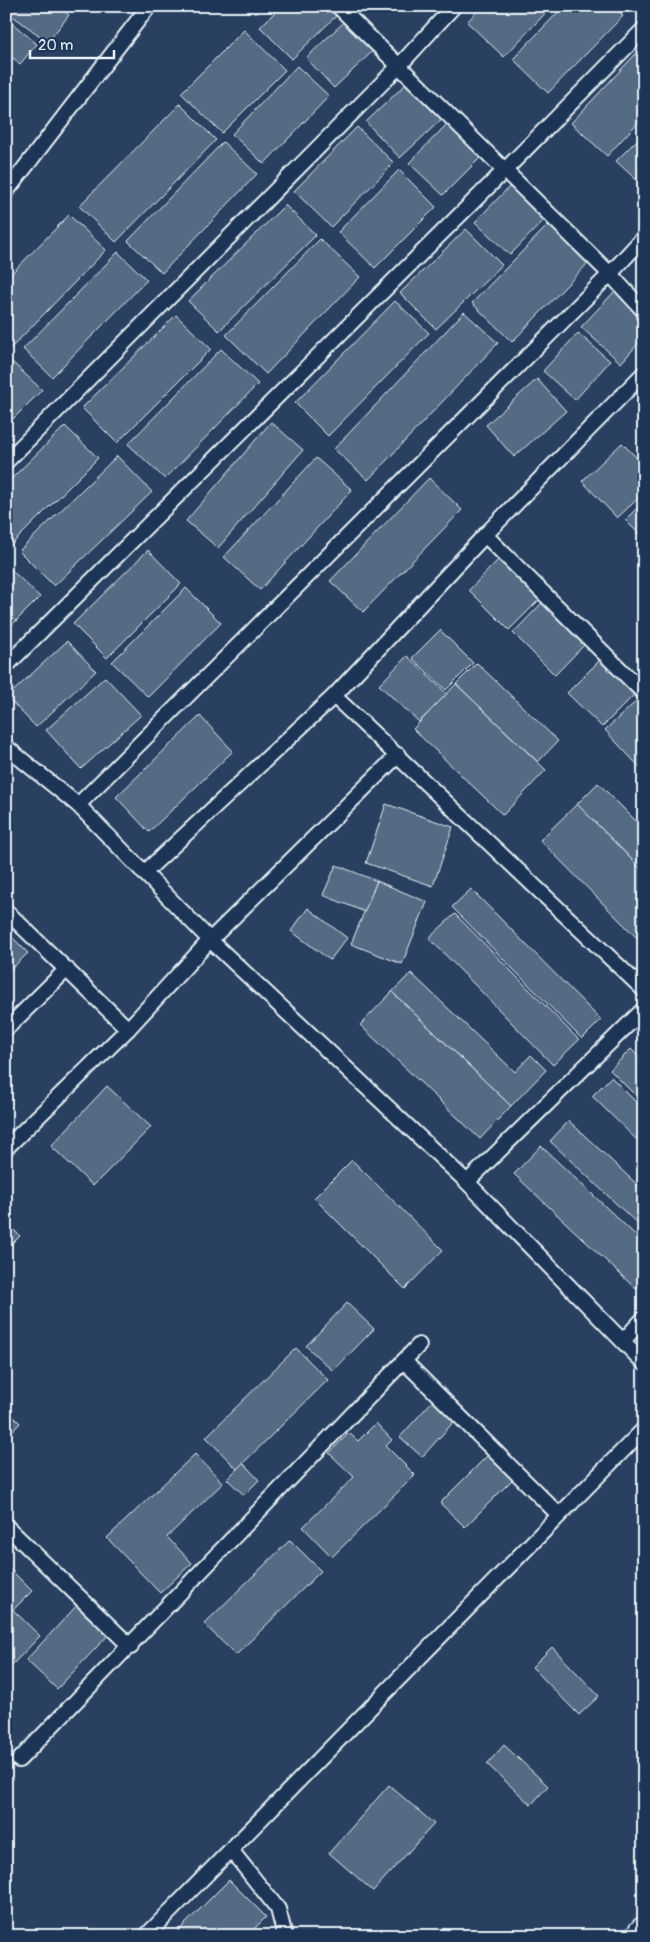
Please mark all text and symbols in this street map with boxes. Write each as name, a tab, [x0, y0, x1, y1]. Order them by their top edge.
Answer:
scale bar	[30, 28, 114, 60]
text: 20 m	[38, 36, 73, 55]

